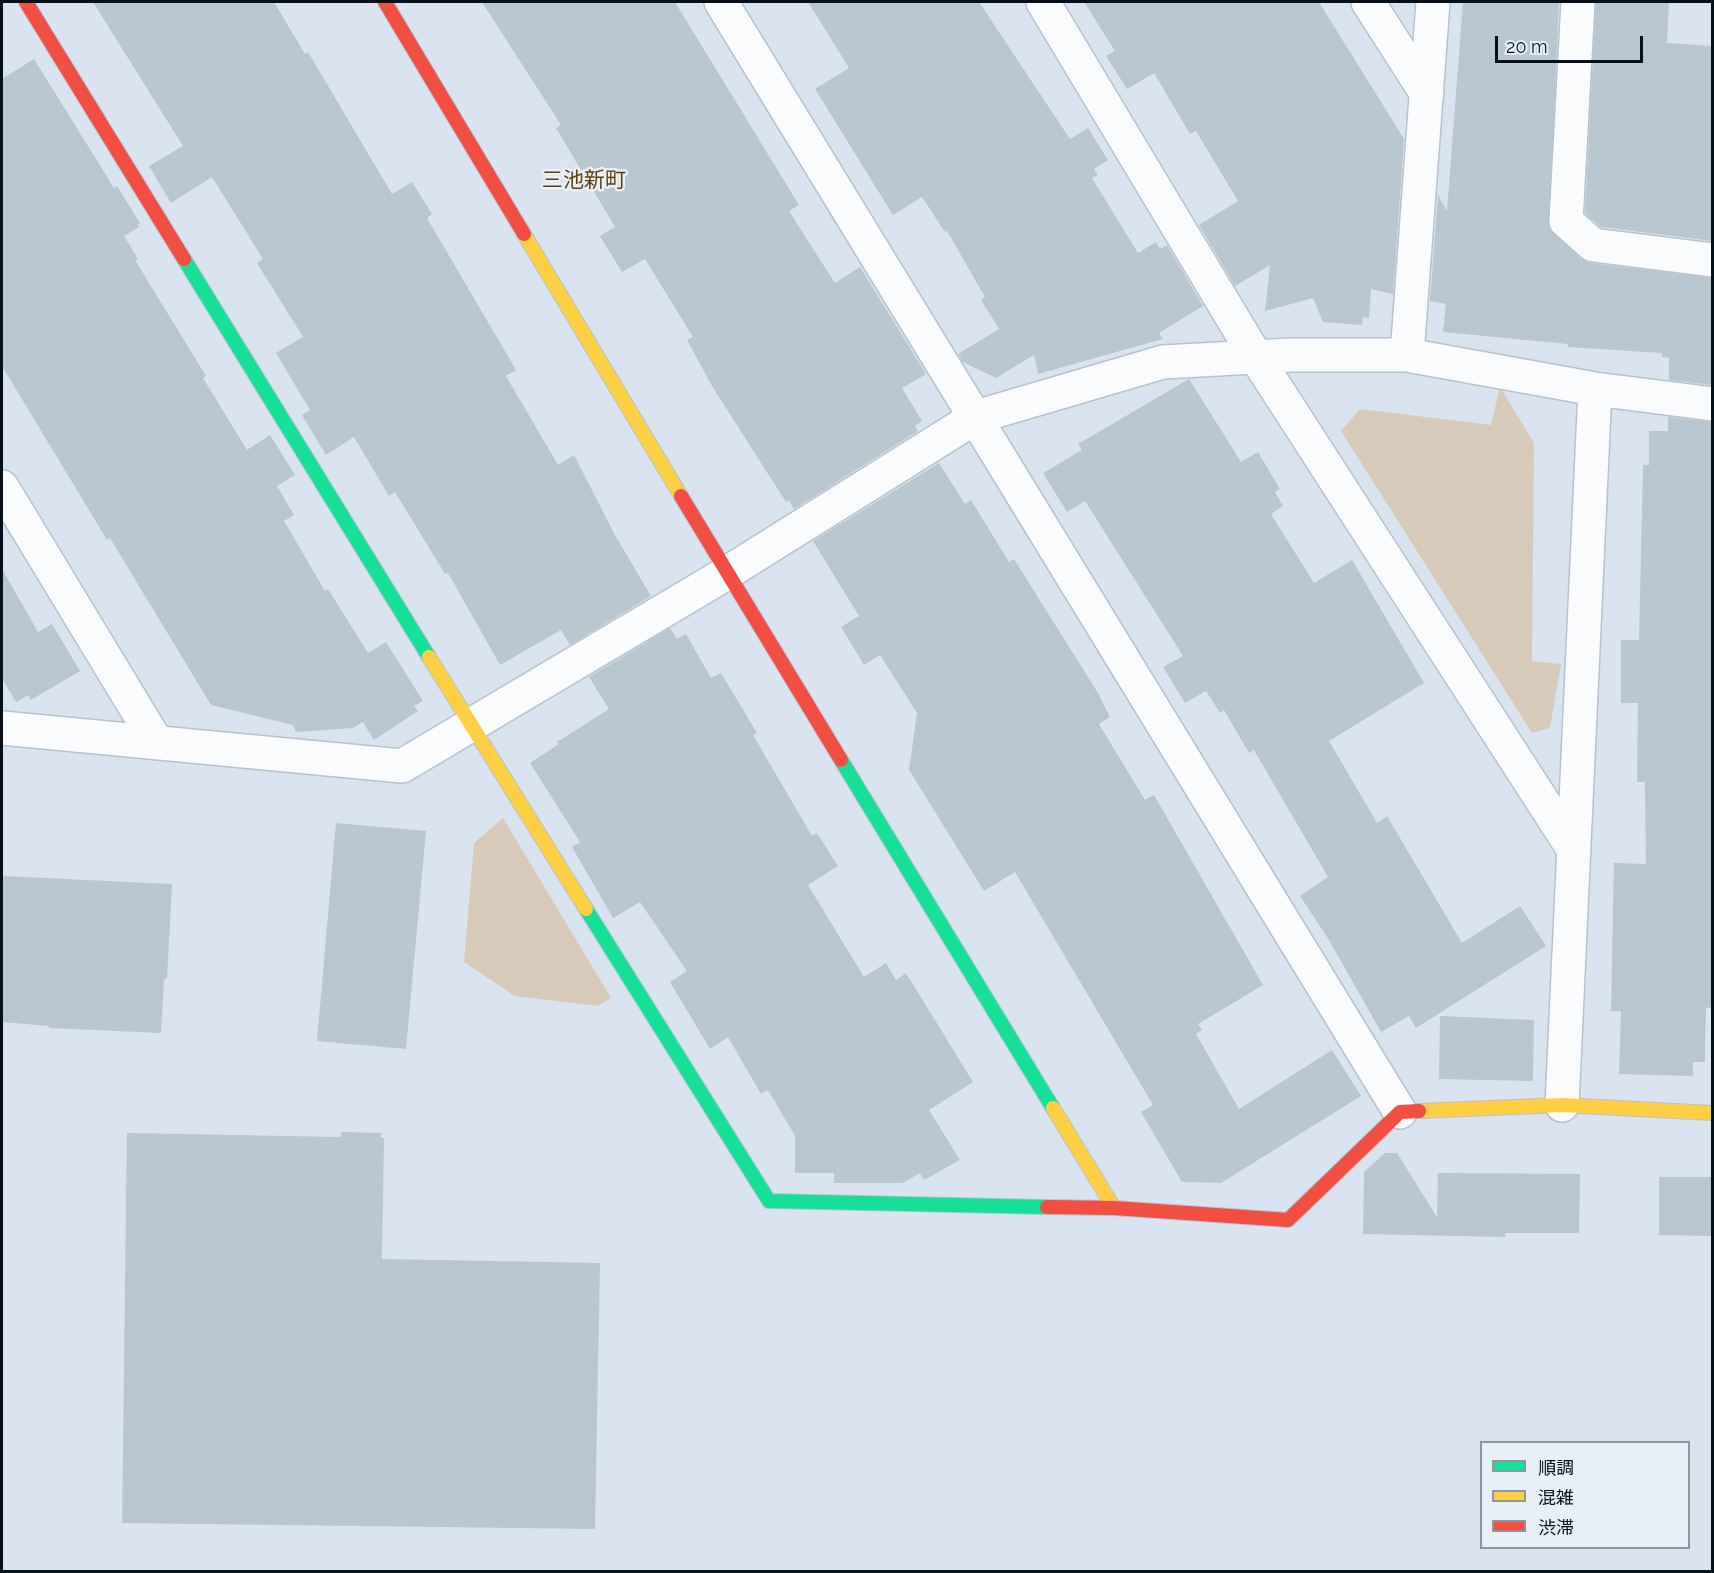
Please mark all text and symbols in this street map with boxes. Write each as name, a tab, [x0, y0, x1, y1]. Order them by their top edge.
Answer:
scale bar	[1498, 24, 1646, 62]
text: 20 m	[1506, 36, 1548, 57]
district label: 三池新町	[542, 168, 626, 194]
legend	[1480, 1441, 1690, 1549]
text: 順調	[1538, 1457, 1574, 1478]
text: 混雑	[1538, 1487, 1574, 1508]
text: 渋滞	[1538, 1517, 1574, 1538]

